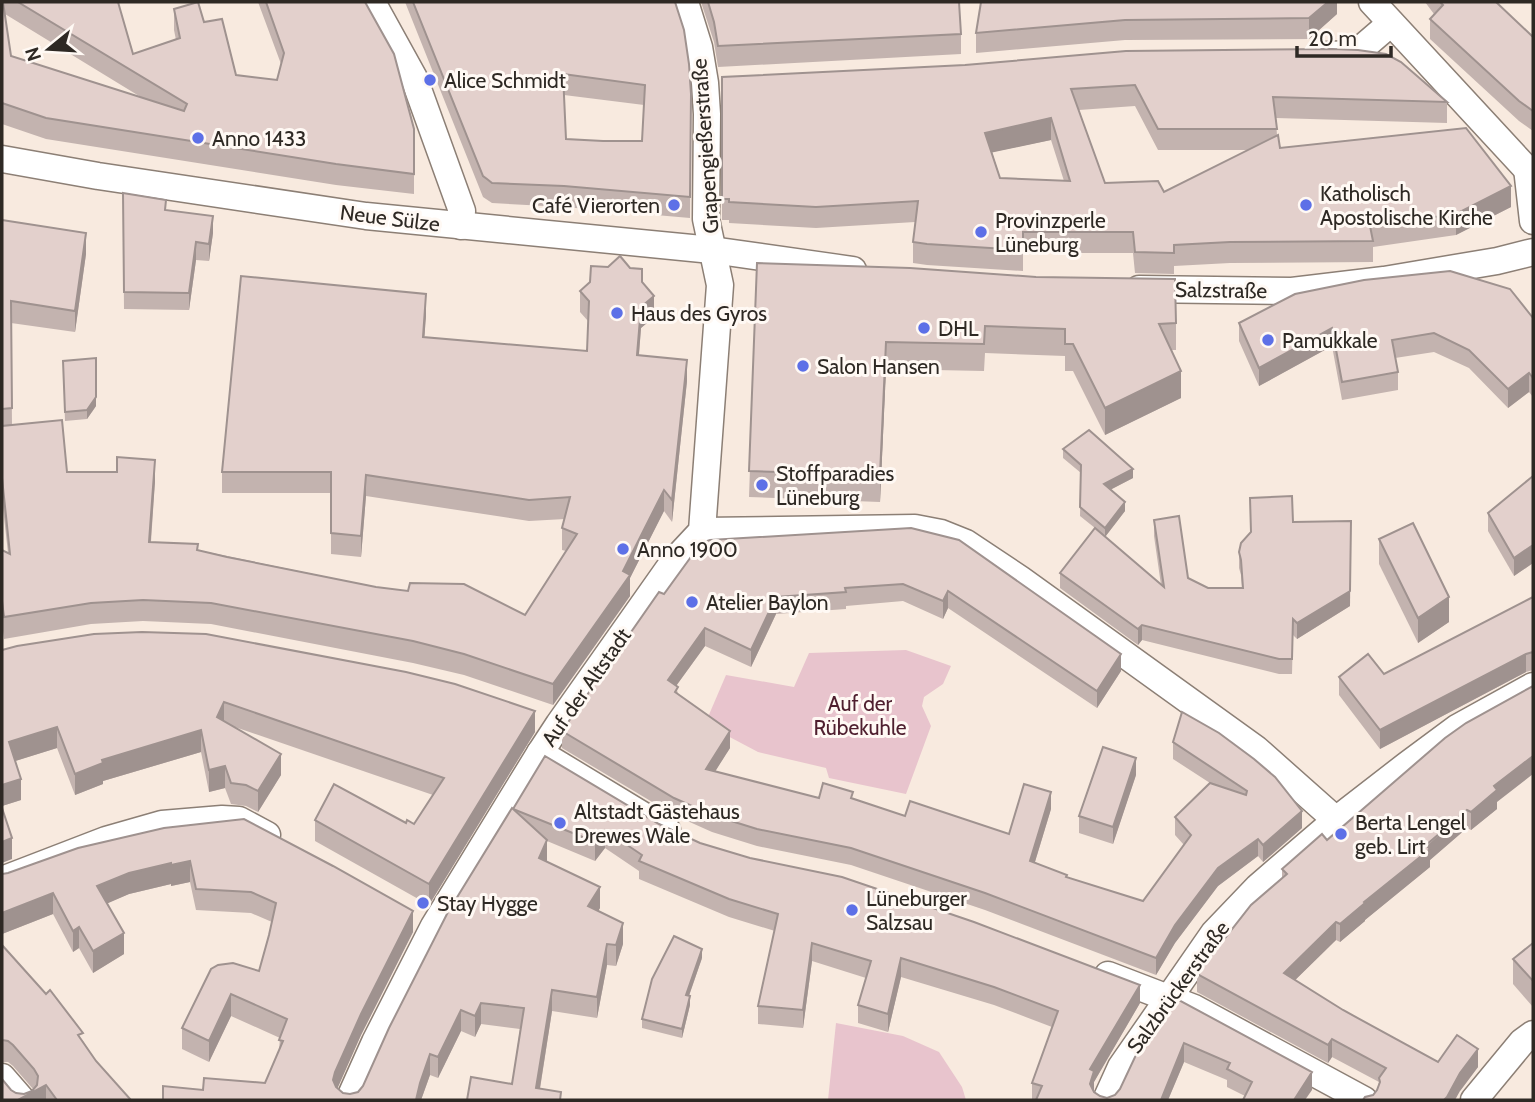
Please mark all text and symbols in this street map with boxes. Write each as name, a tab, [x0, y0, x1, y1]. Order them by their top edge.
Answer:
north arrow	[14, 14, 84, 84]
scale bar	[1297, 14, 1392, 58]
text: 20 m	[1308, 26, 1357, 51]
text: N	[20, 44, 46, 64]
street label: Grapengießerstraße	[686, 57, 724, 234]
place label: Alice Schmidt	[444, 68, 566, 93]
marker: Alice Schmidt	[422, 72, 438, 88]
place label: Anno 1433	[212, 126, 306, 151]
marker: Anno 1433	[190, 130, 206, 146]
place label: Katholisch Apostolische Kirche	[1320, 181, 1493, 230]
place label: Café Vierorten	[532, 193, 660, 218]
marker: Café Vierorten	[666, 197, 682, 213]
marker: Katholisch Apostolische Kirche	[1298, 197, 1314, 213]
street label: Neue Sülze	[339, 199, 442, 237]
place label: Provinzperle Lüneburg	[995, 208, 1106, 257]
marker: Provinzperle Lüneburg	[973, 224, 989, 240]
street label: Salzstraße	[1175, 277, 1268, 303]
place label: Haus des Gyros	[631, 301, 767, 326]
marker: Haus des Gyros	[609, 305, 625, 321]
place label: DHL	[938, 316, 979, 341]
marker: DHL	[916, 320, 932, 336]
place label: Pamukkale	[1282, 328, 1378, 353]
marker: Pamukkale	[1260, 332, 1276, 348]
place label: Salon Hansen	[817, 354, 940, 379]
marker: Salon Hansen	[795, 358, 811, 374]
place label: Stoffparadies Lüneburg	[776, 461, 894, 510]
marker: Stoffparadies Lüneburg	[754, 477, 770, 493]
place label: Anno 1900	[637, 537, 738, 562]
marker: Anno 1900	[615, 541, 631, 557]
place label: Atelier Baylon	[706, 590, 829, 615]
marker: Atelier Baylon	[684, 594, 700, 610]
street label: Auf der Altstadt	[536, 623, 636, 751]
park label: Auf der Rübekuhle	[813, 691, 907, 740]
place label: Altstadt Gästehaus Drewes Wale	[574, 799, 740, 848]
place label: Berta Lengel geb. Lirt	[1355, 810, 1466, 859]
marker: Altstadt Gästehaus Drewes Wale	[552, 815, 568, 831]
marker: Berta Lengel geb. Lirt	[1333, 826, 1349, 842]
place label: Lüneburger Salzsau	[866, 886, 967, 935]
place label: Stay Hygge	[437, 891, 538, 916]
marker: Stay Hygge	[415, 895, 431, 911]
marker: Lüneburger Salzsau	[844, 902, 860, 918]
street label: Salzbrückerstraße	[1122, 916, 1235, 1058]

